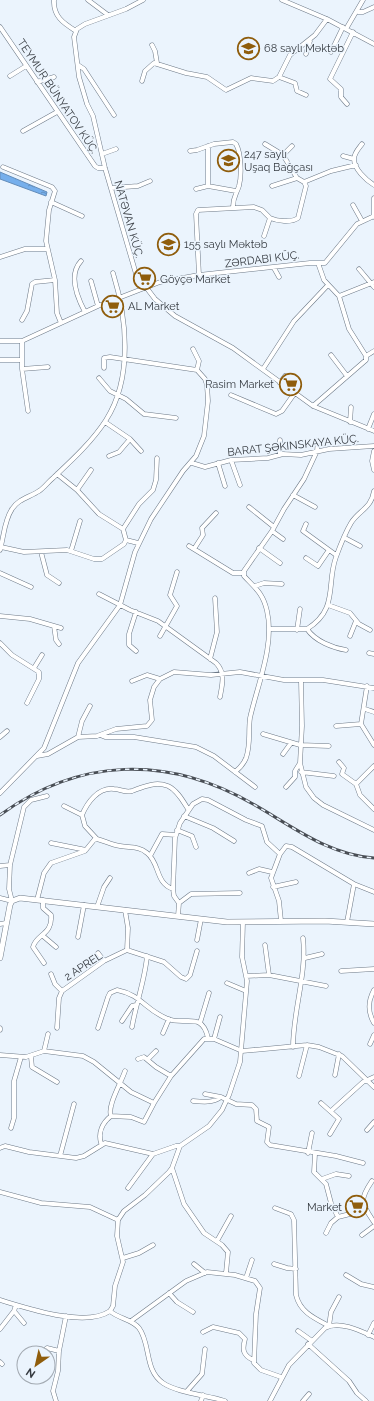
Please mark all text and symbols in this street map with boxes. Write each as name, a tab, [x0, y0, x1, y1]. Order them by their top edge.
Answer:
school or university icon: 68 saylı Məktəb	[236, 35, 262, 61]
street label: TEYMUR BÜNYATOV KÜÇ.	[14, 37, 101, 156]
place label: 68 saylı Məktəb	[264, 42, 344, 55]
school or university icon: 247 saylı Uşaq Bağçası	[215, 147, 241, 173]
place label: 247 saylı Uşaq Bağçası	[244, 148, 313, 174]
street label: NATƏVAN KÜÇ.	[111, 179, 146, 259]
school or university icon: 155 saylı Məktəb	[155, 231, 181, 257]
place label: 155 saylı Məktəb	[184, 238, 268, 251]
street label: ZƏRDABI KÜÇ.	[224, 248, 300, 271]
supermarket icon: Göyçə Market	[132, 266, 158, 292]
place label: Göyçə Market	[160, 273, 231, 286]
supermarket icon: AL Market	[100, 293, 126, 319]
place label: AL Market	[128, 300, 180, 313]
supermarket icon: Rasim Market	[277, 371, 303, 397]
place label: Rasim Market	[205, 378, 274, 391]
street label: BARAT ŞƏKINSKAYA KÜÇ.	[227, 432, 359, 459]
street label: 2 APREL	[62, 949, 105, 984]
supermarket icon: Market	[344, 1194, 370, 1220]
place label: Market	[307, 1201, 342, 1214]
north arrow	[16, 1345, 56, 1385]
text: N	[24, 1365, 38, 1381]

